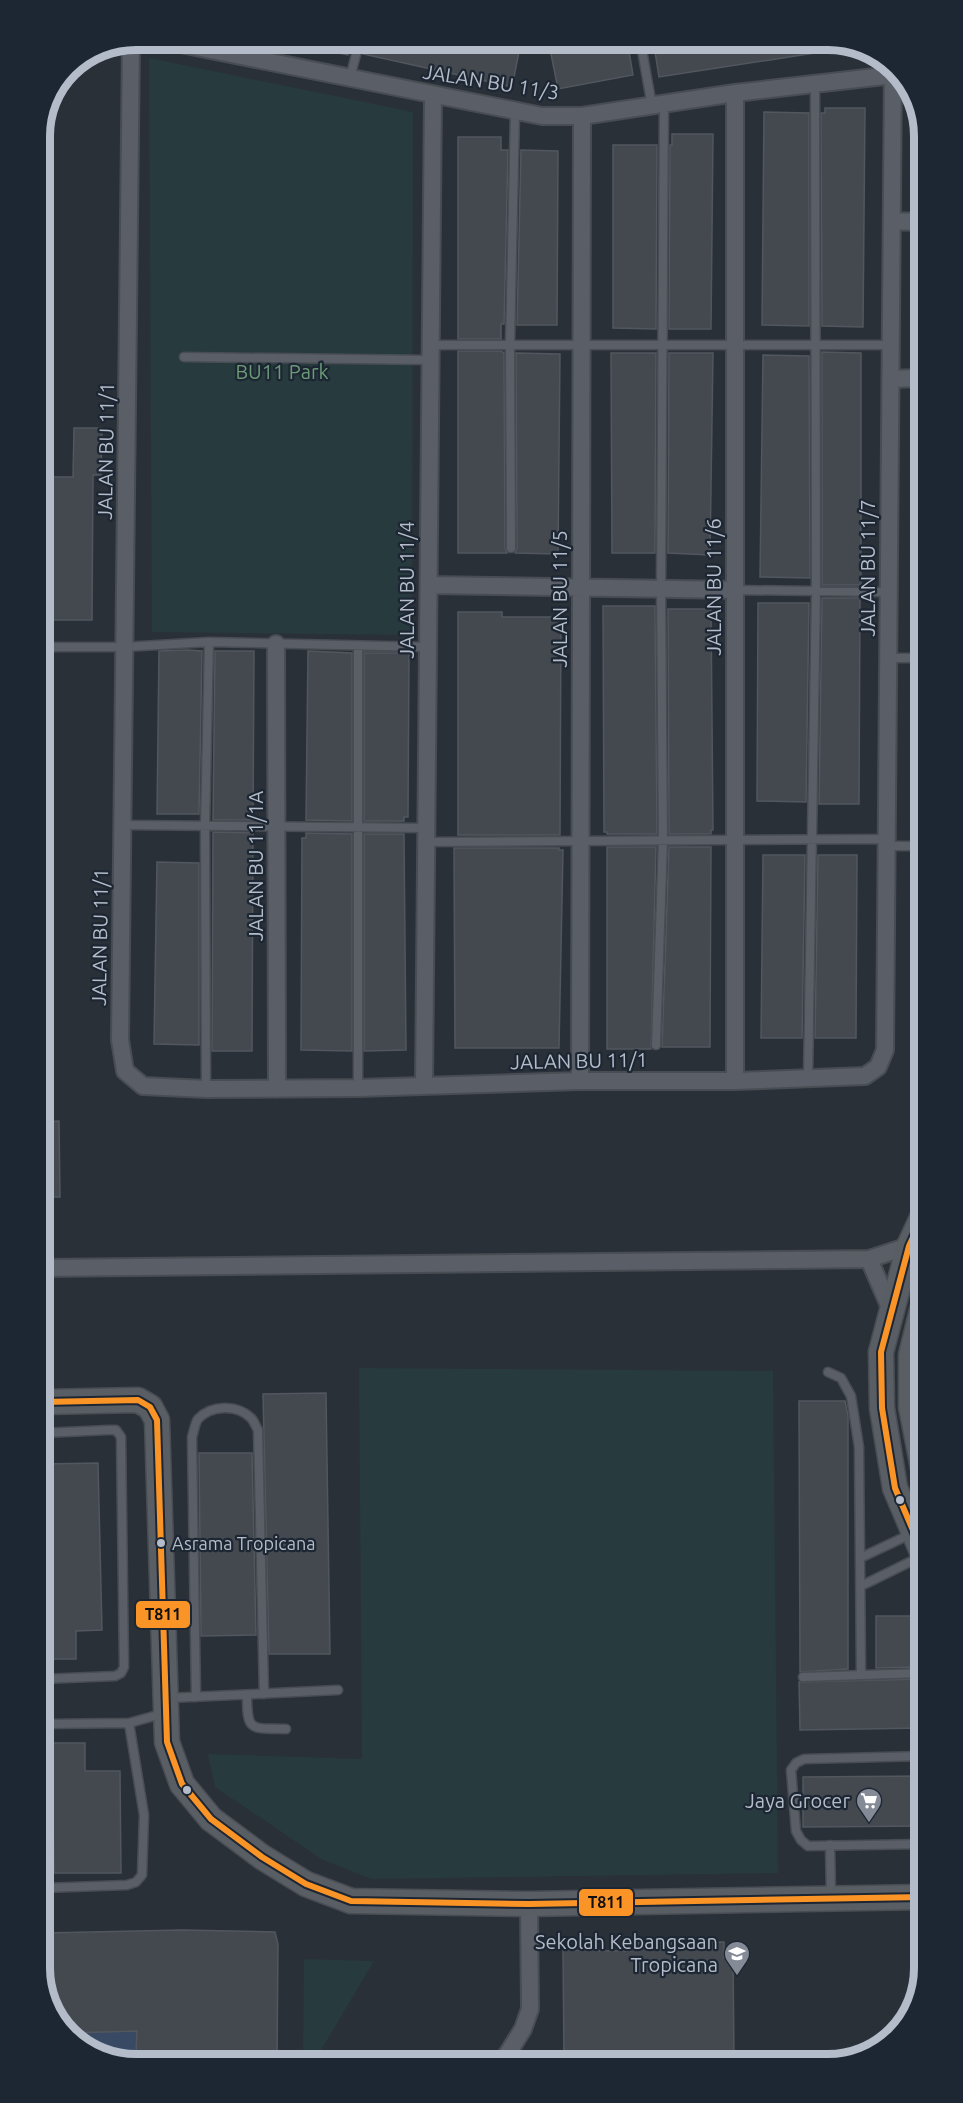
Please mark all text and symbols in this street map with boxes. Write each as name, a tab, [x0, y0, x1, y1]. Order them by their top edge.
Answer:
street label: JALAN BU 11/3	[421, 59, 561, 104]
park label: BU11 Park	[235, 360, 329, 383]
street label: JALAN BU 11/1	[93, 382, 118, 520]
street label: JALAN BU 11/7	[856, 499, 879, 637]
street label: JALAN BU 11/6	[702, 518, 725, 656]
street label: JALAN BU 11/4	[395, 521, 418, 659]
street label: JALAN BU 11/5	[548, 530, 571, 668]
street label: JALAN BU 11/1A	[244, 791, 267, 941]
street label: JALAN BU 11/1	[87, 868, 112, 1006]
street label: JALAN BU 11/1	[510, 1048, 648, 1073]
unlabelled marker	[894, 1494, 906, 1506]
place label: Asrama Tropicana	[172, 1533, 315, 1553]
marker: Asrama Tropicana	[155, 1537, 167, 1549]
line badge: T811	[135, 1600, 191, 1629]
text: T811	[145, 1605, 181, 1623]
unlabelled marker	[181, 1784, 193, 1796]
supermarket icon: Jaya Grocer	[854, 1786, 884, 1824]
place label: Jaya Grocer	[745, 1789, 850, 1812]
line badge: T811	[578, 1888, 634, 1917]
text: T811	[588, 1893, 624, 1911]
place label: Sekolah Kebangsaan Tropicana	[535, 1930, 718, 1976]
school or university icon: Sekolah Kebangsaan Tropicana	[722, 1939, 752, 1977]

